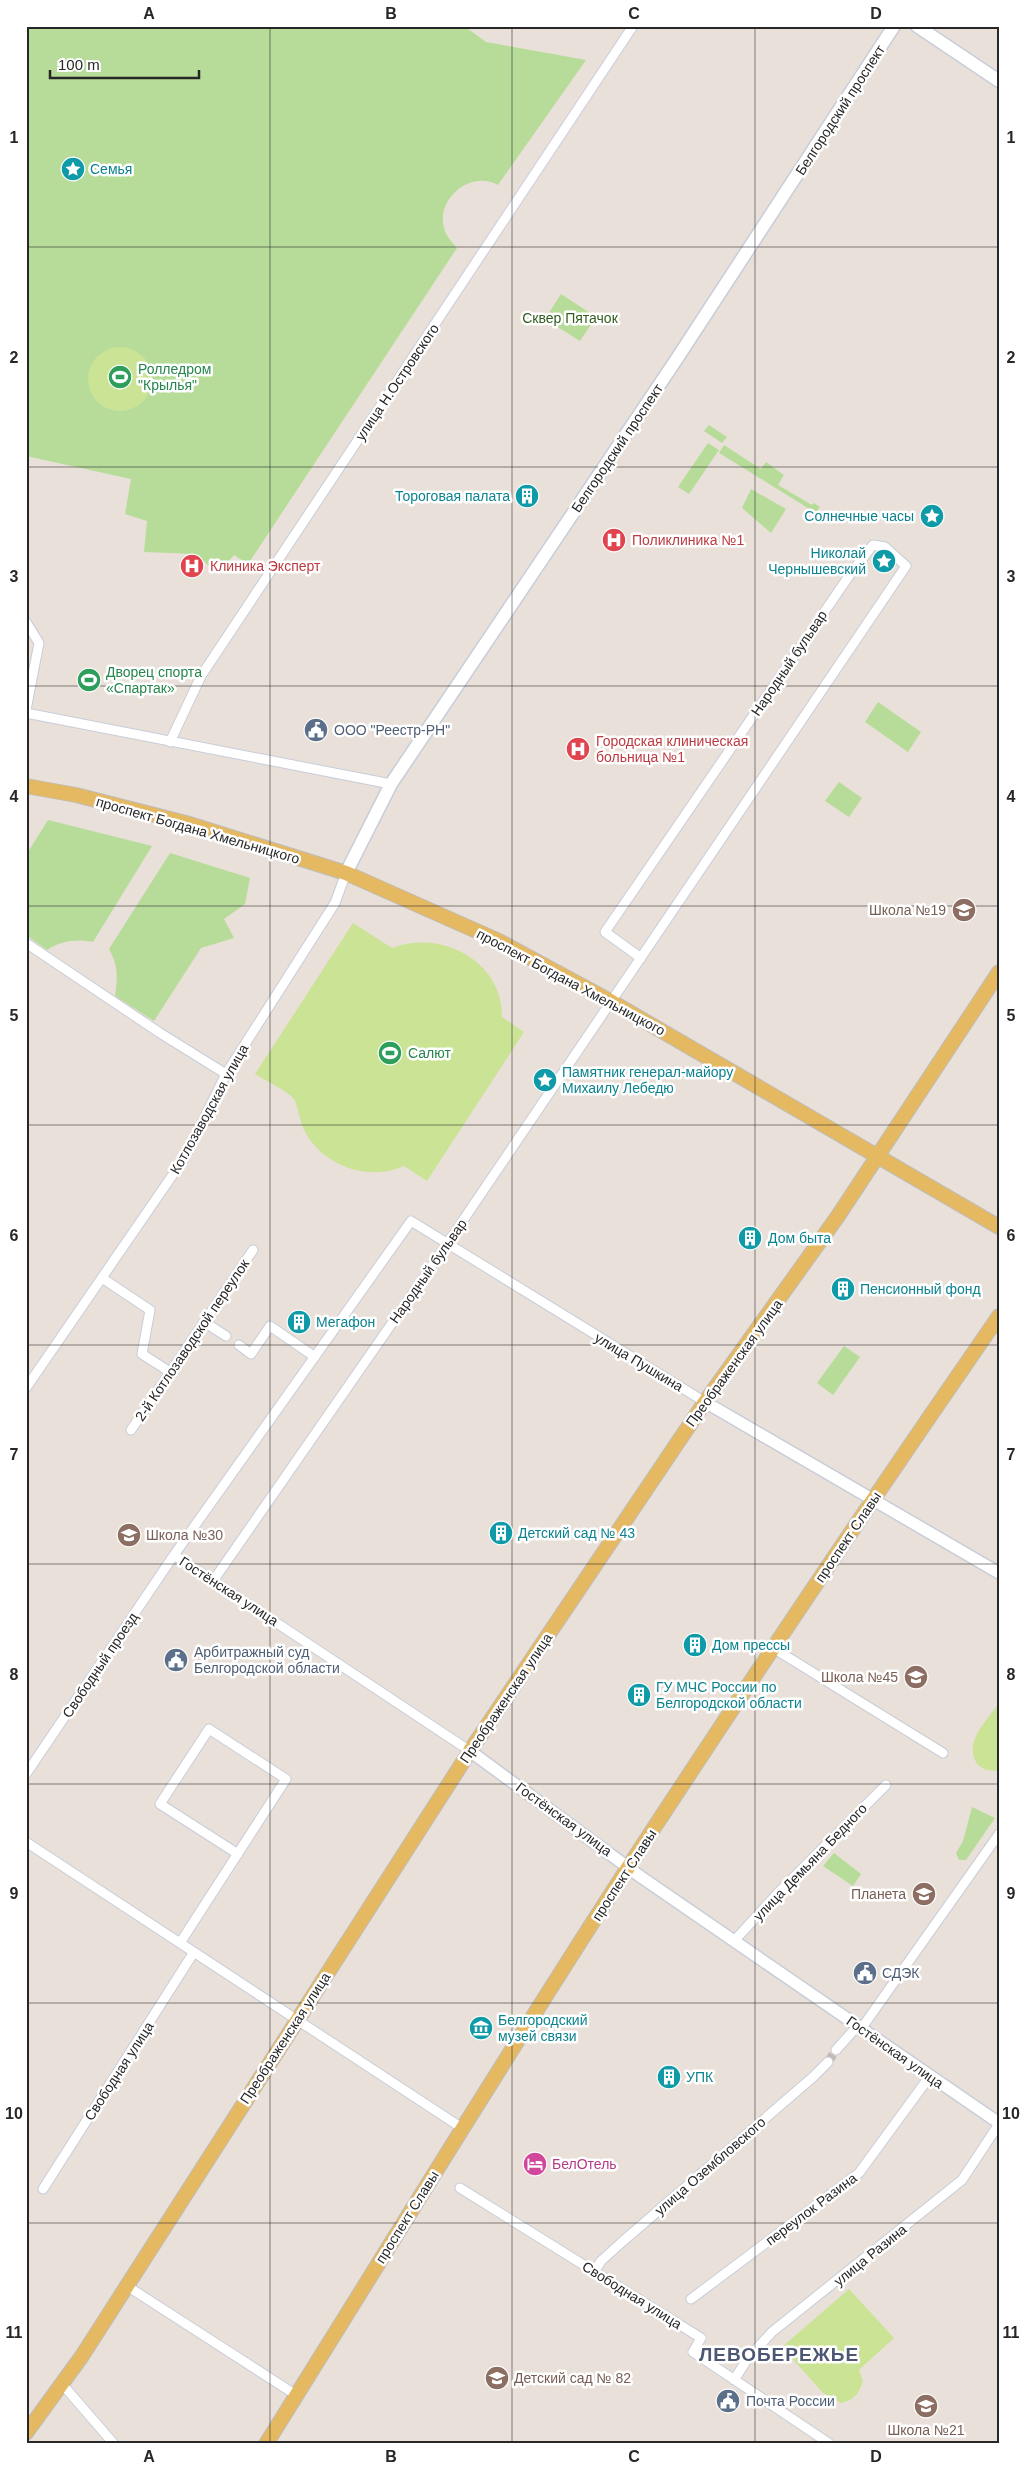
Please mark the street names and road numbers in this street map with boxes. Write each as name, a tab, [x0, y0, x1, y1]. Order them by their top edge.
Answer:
street label: Белгородский проспект	[792, 42, 888, 178]
street label: улица Н.Островского	[352, 320, 442, 443]
street label: Белгородский проспект	[568, 380, 666, 515]
street label: Народный бульвар	[748, 607, 830, 719]
street label: проспект Богдана Хмельницкого	[94, 793, 302, 867]
street label: проспект Богдана Хмельницкого	[474, 925, 668, 1039]
street label: Котлозаводская улица	[167, 1041, 251, 1177]
street label: Народный бульвар	[386, 1216, 470, 1326]
street label: 2-й Котлозаводской переулок	[132, 1255, 253, 1424]
street label: Преображенская улица	[683, 1296, 786, 1430]
street label: улица Пушкина	[592, 1329, 686, 1395]
street label: проспект Славы	[812, 1489, 884, 1585]
street label: Гостёнская улица	[177, 1553, 282, 1629]
street label: Свободный проезд	[59, 1609, 141, 1721]
street label: Преображенская улица	[457, 1630, 556, 1766]
street label: Гостёнская улица	[513, 1779, 615, 1859]
street label: улица Демьяна Бедного	[750, 1800, 870, 1924]
street label: проспект Славы	[589, 1826, 659, 1924]
street label: Преображенская улица	[237, 1969, 334, 2107]
street label: Гостёнская улица	[843, 2013, 947, 2092]
street label: Свободная улица	[81, 2019, 157, 2123]
street label: улица Озембловского	[651, 2113, 769, 2218]
street label: проспект Славы	[372, 2168, 442, 2266]
street label: переулок Разина	[762, 2169, 860, 2248]
street label: улица Разина	[831, 2221, 910, 2289]
street label: Свободная улица	[579, 2258, 685, 2332]

